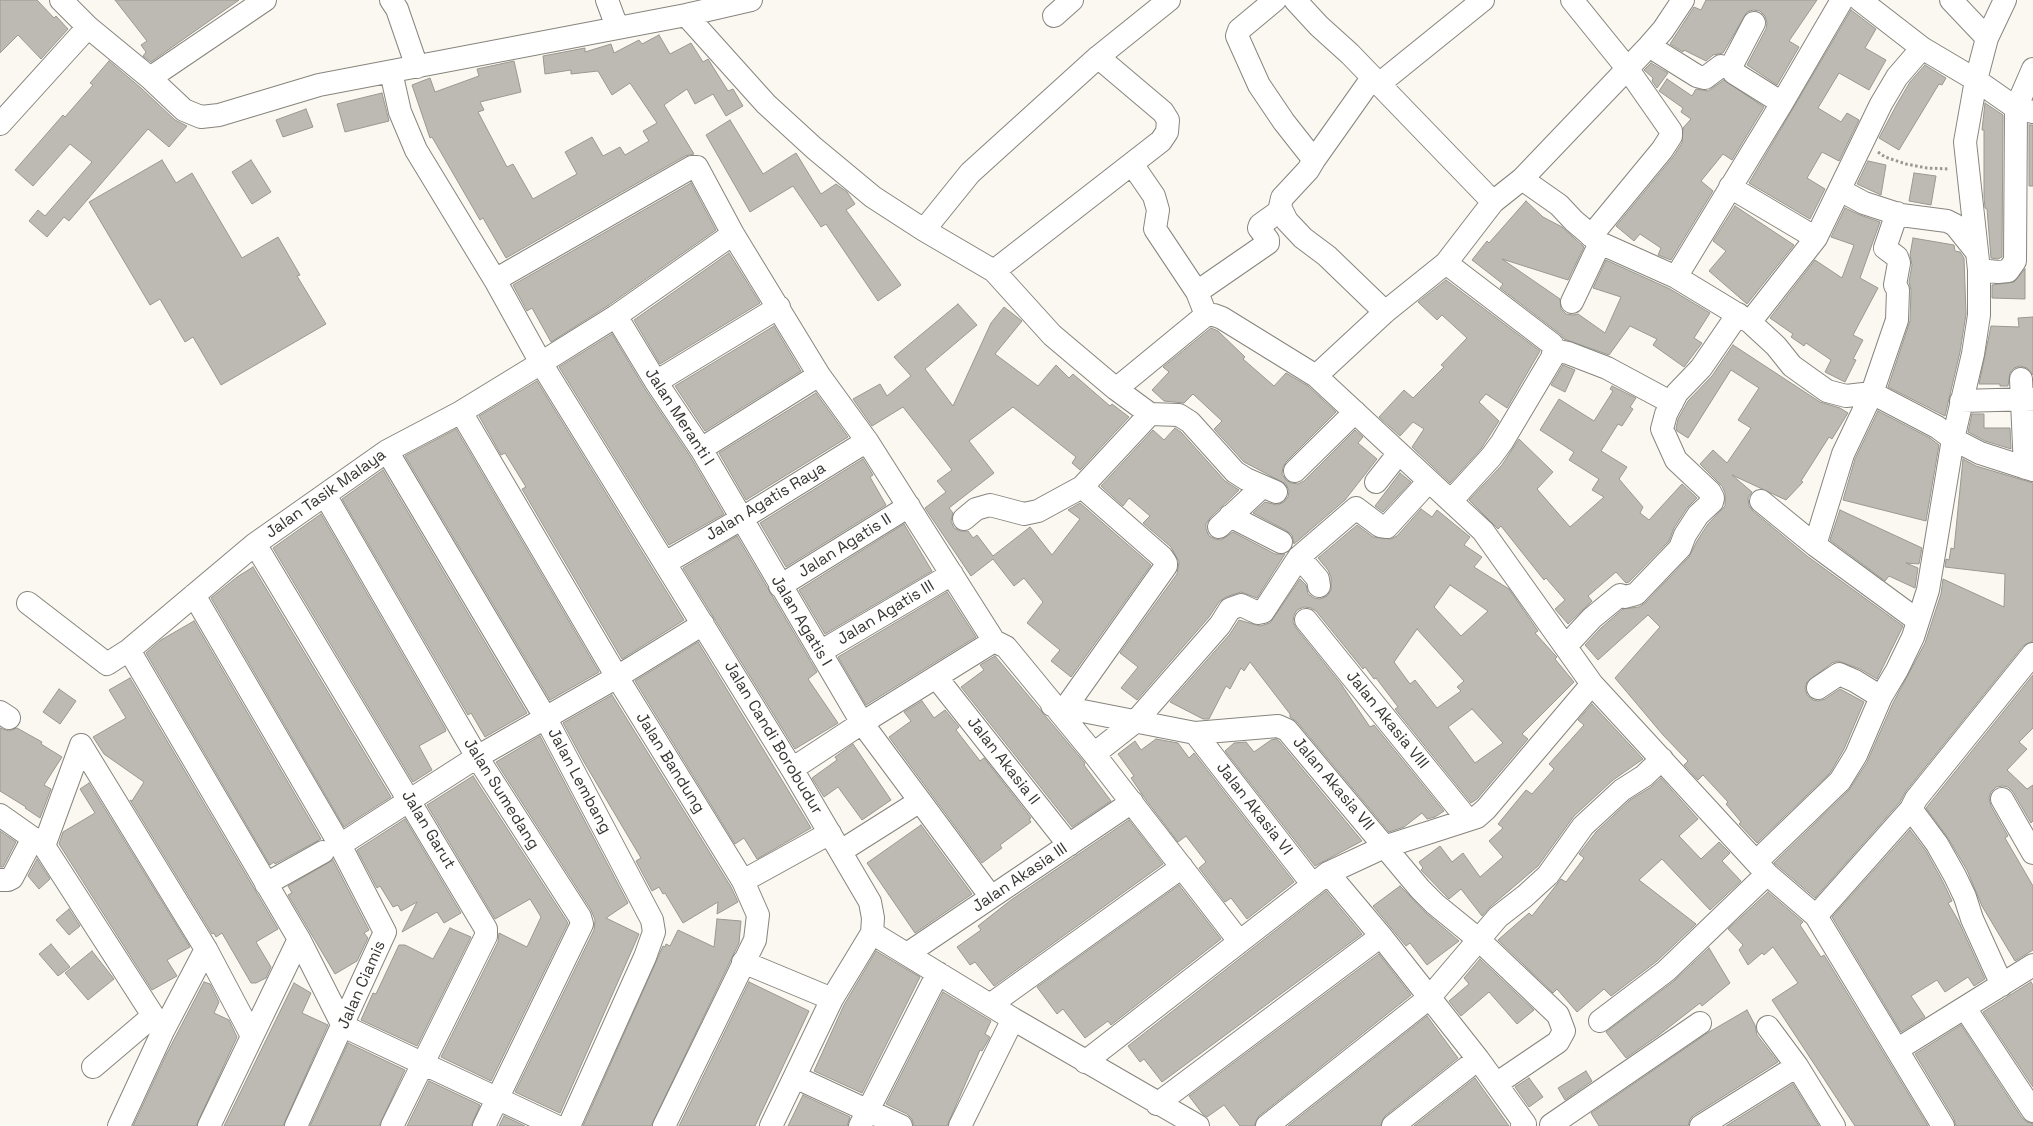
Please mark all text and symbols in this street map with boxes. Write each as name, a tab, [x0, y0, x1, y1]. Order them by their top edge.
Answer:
street label: Jalan Meranti I	[640, 365, 718, 469]
street label: Jalan Tasik Malaya	[262, 445, 390, 543]
street label: Jalan Agatis Raya	[703, 459, 829, 545]
street label: Jalan Agatis II	[795, 510, 895, 582]
street label: Jalan Agatis I	[766, 572, 836, 670]
street label: Jalan Agatis III	[834, 576, 938, 650]
street label: Jalan Candi Borobudur	[720, 658, 826, 818]
street label: Jalan Akasia VIII	[1342, 667, 1432, 773]
street label: Jalan Bandung	[631, 709, 709, 817]
street label: Jalan Akasia II	[963, 713, 1043, 809]
street label: Jalan Lembang	[543, 725, 615, 837]
street label: Jalan Akasia VII	[1288, 733, 1378, 835]
street label: Jalan Sumedang	[459, 735, 543, 853]
street label: Jalan Akasia VI	[1212, 759, 1296, 859]
street label: Jalan Garut	[397, 787, 459, 873]
street label: Jalan Akasia III	[969, 839, 1071, 917]
street label: Jalan Ciamis	[334, 938, 390, 1032]

